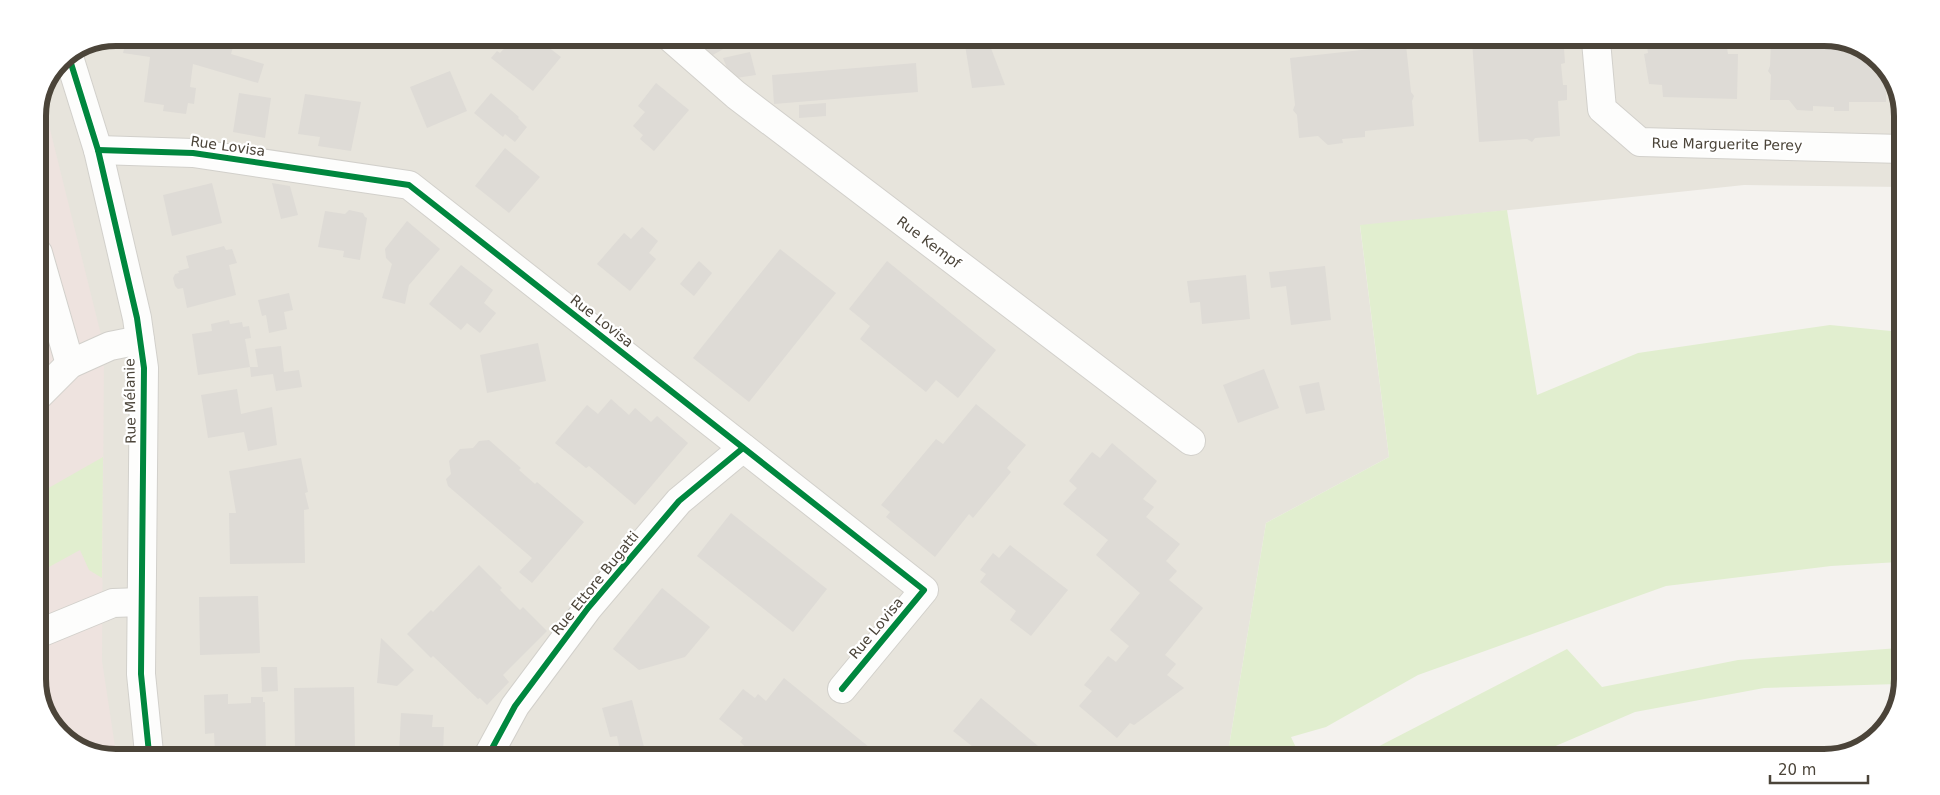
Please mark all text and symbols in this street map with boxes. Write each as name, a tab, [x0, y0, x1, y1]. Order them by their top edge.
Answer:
street label: Rue Lovisa	[190, 133, 266, 159]
street label: Rue Marguerite Perey	[1652, 135, 1802, 153]
street label: Rue Kempf	[894, 213, 965, 272]
street label: Rue Lovisa	[567, 292, 637, 350]
street label: Rue Mélanie	[121, 358, 139, 444]
street label: Rue Ettore Bugatti	[548, 528, 642, 638]
street label: Rue Lovisa	[846, 594, 906, 662]
scale bar	[1770, 752, 1868, 784]
text: 20 m	[1778, 761, 1816, 779]

